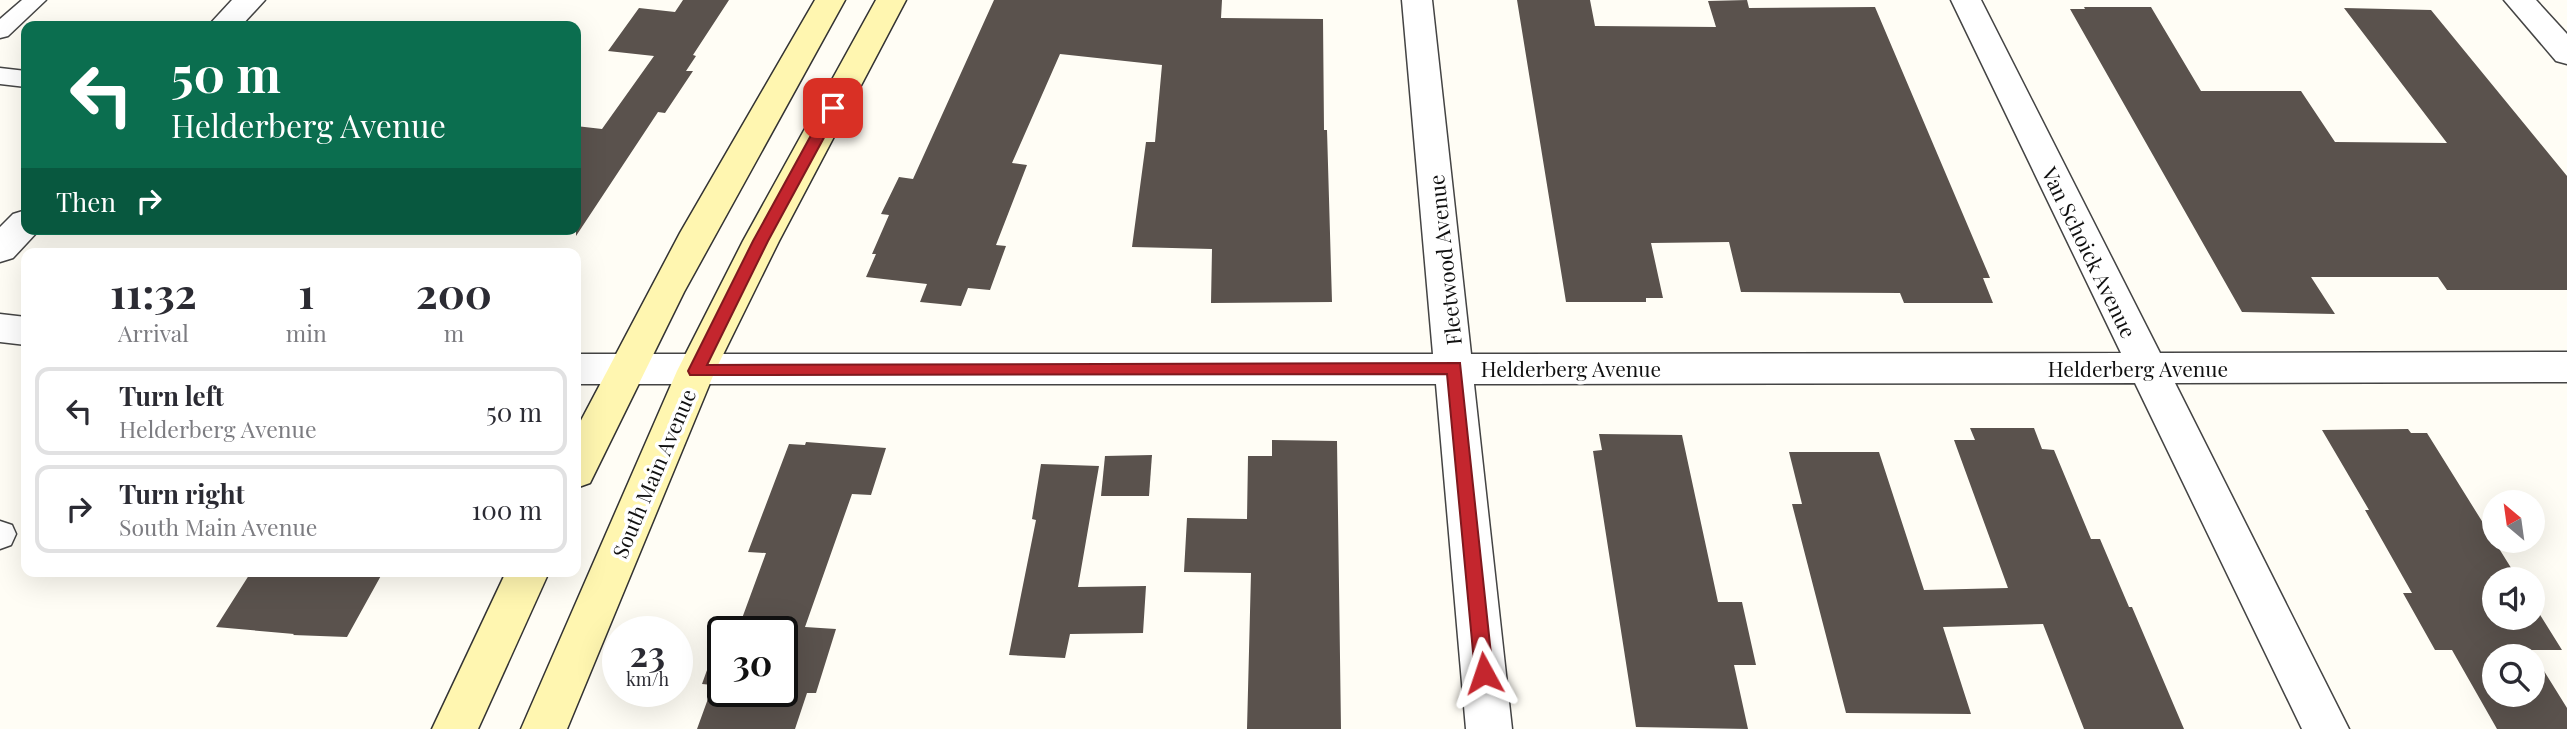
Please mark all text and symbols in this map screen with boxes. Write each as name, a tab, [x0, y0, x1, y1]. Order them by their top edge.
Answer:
text: 50 m	[171, 40, 281, 105]
icon: left	[56, 49, 147, 140]
pin	[803, 78, 863, 138]
icon: arrive	[814, 89, 852, 127]
text: Helderberg Avenue	[171, 103, 446, 146]
street label: Van Schoick Avenue	[2036, 161, 2144, 342]
street label: Fleetwood Avenue	[1421, 173, 1467, 347]
icon: right	[130, 182, 168, 220]
text: Then	[56, 184, 116, 219]
text: 11:32	[110, 264, 197, 320]
text: 1	[298, 264, 314, 320]
text: 200	[416, 264, 492, 320]
text: Arrival	[118, 317, 189, 348]
text: min	[286, 317, 327, 348]
text: m	[444, 317, 464, 348]
street label: Helderberg Avenue	[1481, 354, 1661, 382]
street label: Helderberg Avenue	[2048, 354, 2228, 382]
text: Turn left	[119, 378, 224, 413]
street label: South Main Avenue	[605, 384, 701, 562]
icon: left	[60, 392, 98, 430]
text: 50 m	[486, 394, 542, 429]
text: Helderberg Avenue	[119, 413, 317, 444]
text: Turn right	[119, 476, 245, 511]
icon: right	[60, 490, 98, 528]
north arrow	[2482, 490, 2544, 553]
map controls	[2482, 490, 2545, 707]
text: 100 m	[472, 492, 542, 527]
text: South Main Avenue	[119, 511, 317, 542]
button: sound	[2482, 567, 2545, 630]
speed limit sign: 30	[707, 616, 798, 707]
text: 23	[630, 629, 665, 676]
position arrow	[1447, 636, 1521, 710]
button: search	[2482, 644, 2545, 707]
text: km/h	[626, 667, 669, 691]

